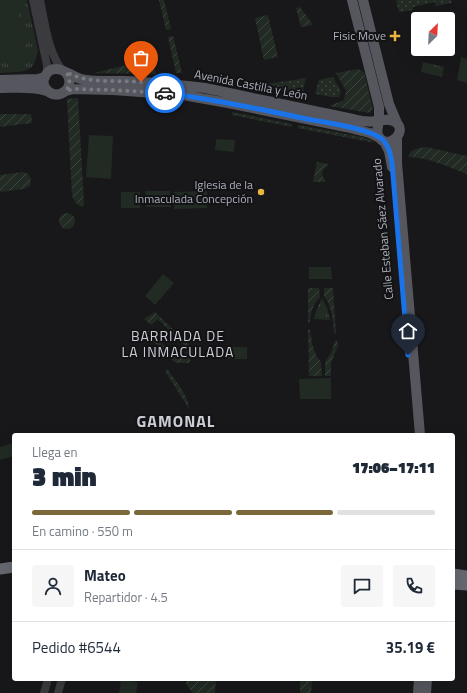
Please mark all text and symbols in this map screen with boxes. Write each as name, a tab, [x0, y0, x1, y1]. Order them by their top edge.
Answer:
north arrow	[411, 12, 455, 56]
map controls	[411, 12, 455, 56]
place label: Fisic Move	[333, 26, 386, 45]
marker: Fisic Move	[389, 30, 401, 42]
pin	[124, 41, 158, 82]
icon: bag	[130, 47, 152, 69]
street label: Avenida Castilla y León	[193, 64, 309, 105]
courier	[145, 73, 185, 113]
icon: car	[154, 82, 176, 104]
street label: Calle Esteban Sáez Alvarado	[367, 158, 398, 301]
place label: Iglesia de la Inmaculada Concepción	[135, 175, 253, 208]
marker: Iglesia de la Inmaculada Concepción	[256, 187, 266, 197]
pin	[391, 314, 425, 355]
icon: home	[397, 320, 419, 342]
district label: BARRIADA DE LA INMACULADA	[122, 325, 234, 362]
district label: GAMONAL	[137, 409, 215, 433]
text: Llega en	[32, 442, 77, 462]
text: 17:06–17:11	[352, 456, 435, 479]
text: 3 min	[32, 457, 97, 496]
text: En camino · 550 m	[32, 521, 133, 541]
text: Mateo	[84, 564, 126, 587]
button: person	[32, 565, 74, 607]
button: chat	[341, 565, 383, 607]
button: phone	[393, 565, 435, 607]
text: Repartidor · 4.5	[84, 587, 168, 607]
text: Pedido #6544	[32, 636, 121, 659]
text: 35.19 €	[386, 636, 435, 659]

